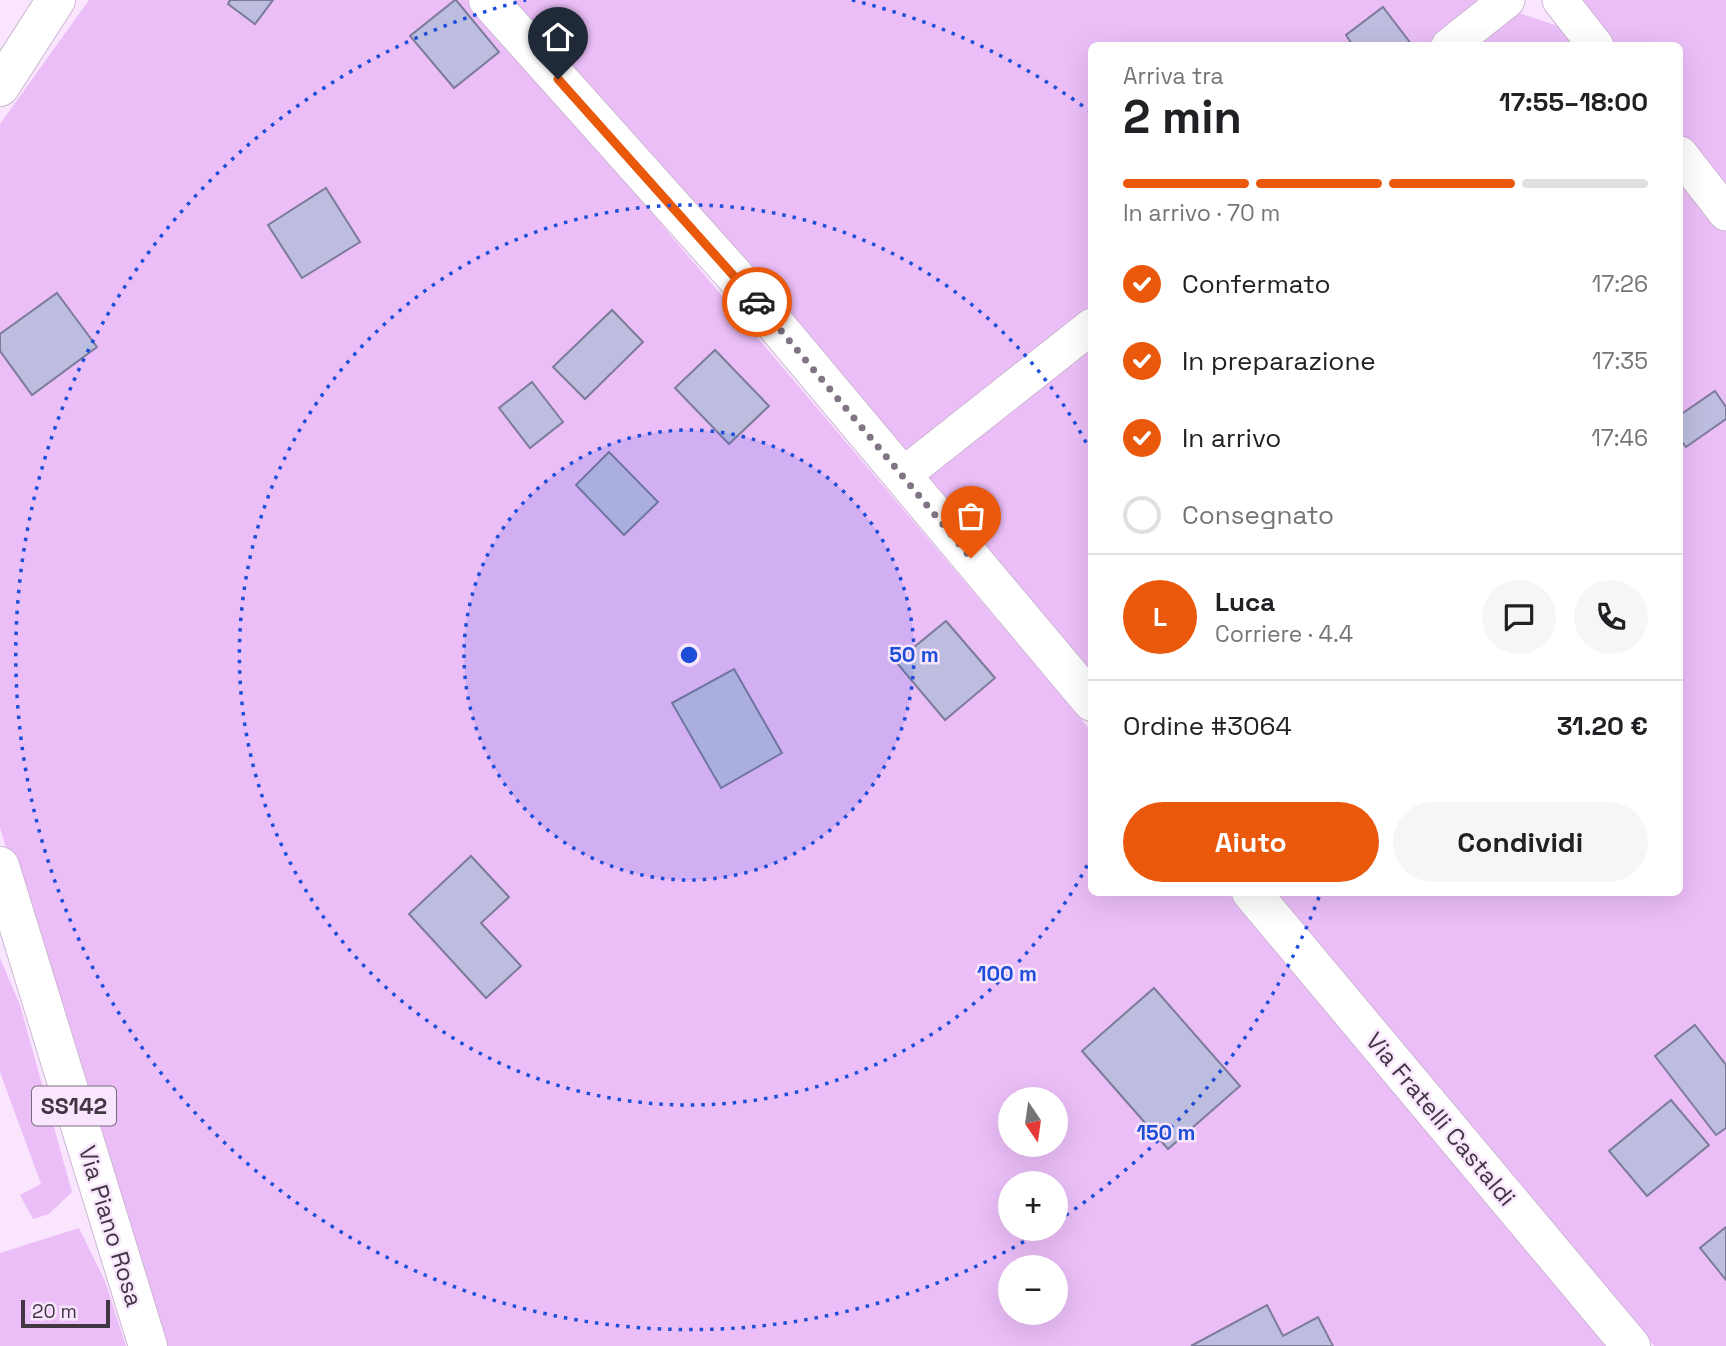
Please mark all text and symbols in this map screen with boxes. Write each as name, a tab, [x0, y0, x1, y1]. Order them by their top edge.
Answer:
pin	[528, 7, 588, 79]
icon: home	[539, 18, 577, 56]
text: Arriva tra	[1123, 61, 1224, 91]
text: 17:55–18:00	[1499, 85, 1648, 119]
text: 2 min	[1123, 88, 1242, 146]
text: In arrivo · 70 m	[1123, 198, 1280, 228]
icon: check	[1123, 265, 1161, 303]
courier	[722, 267, 792, 337]
text: Confermato	[1182, 267, 1330, 301]
text: 17:26	[1592, 269, 1648, 299]
icon: car	[738, 283, 776, 321]
icon: check	[1123, 342, 1161, 380]
text: In preparazione	[1182, 344, 1376, 378]
text: 17:35	[1592, 346, 1648, 376]
icon: check	[1123, 419, 1161, 457]
text: In arrivo	[1182, 421, 1281, 455]
text: 17:46	[1591, 423, 1648, 453]
pin	[941, 486, 1001, 558]
icon: bag	[952, 497, 990, 535]
text: Consegnato	[1182, 498, 1334, 532]
button: chat	[1482, 580, 1556, 654]
button: phone	[1574, 580, 1648, 654]
text: Luca	[1215, 585, 1275, 619]
text: L	[1153, 600, 1167, 634]
text: Corriere · 4.4	[1215, 619, 1353, 649]
text: 50 m	[889, 641, 939, 668]
centre of rings	[677, 643, 701, 667]
text: Ordine #3064	[1123, 709, 1292, 743]
text: 31.20 €	[1557, 709, 1648, 743]
button: Aiuto	[1123, 802, 1379, 882]
button: Condividi	[1393, 802, 1648, 882]
text: 100 m	[977, 960, 1037, 987]
street label: Via Fratelli Castaldi	[1359, 1026, 1523, 1212]
road number: SS142	[32, 1086, 116, 1126]
north arrow	[998, 1087, 1068, 1157]
map controls	[998, 1087, 1068, 1325]
text: 150 m	[1137, 1119, 1195, 1146]
street label: Via Piano Rosa	[72, 1142, 150, 1310]
button: +	[998, 1171, 1068, 1241]
button: −	[998, 1255, 1068, 1325]
scale bar	[21, 1297, 110, 1329]
text: 20 m	[32, 1299, 77, 1324]

